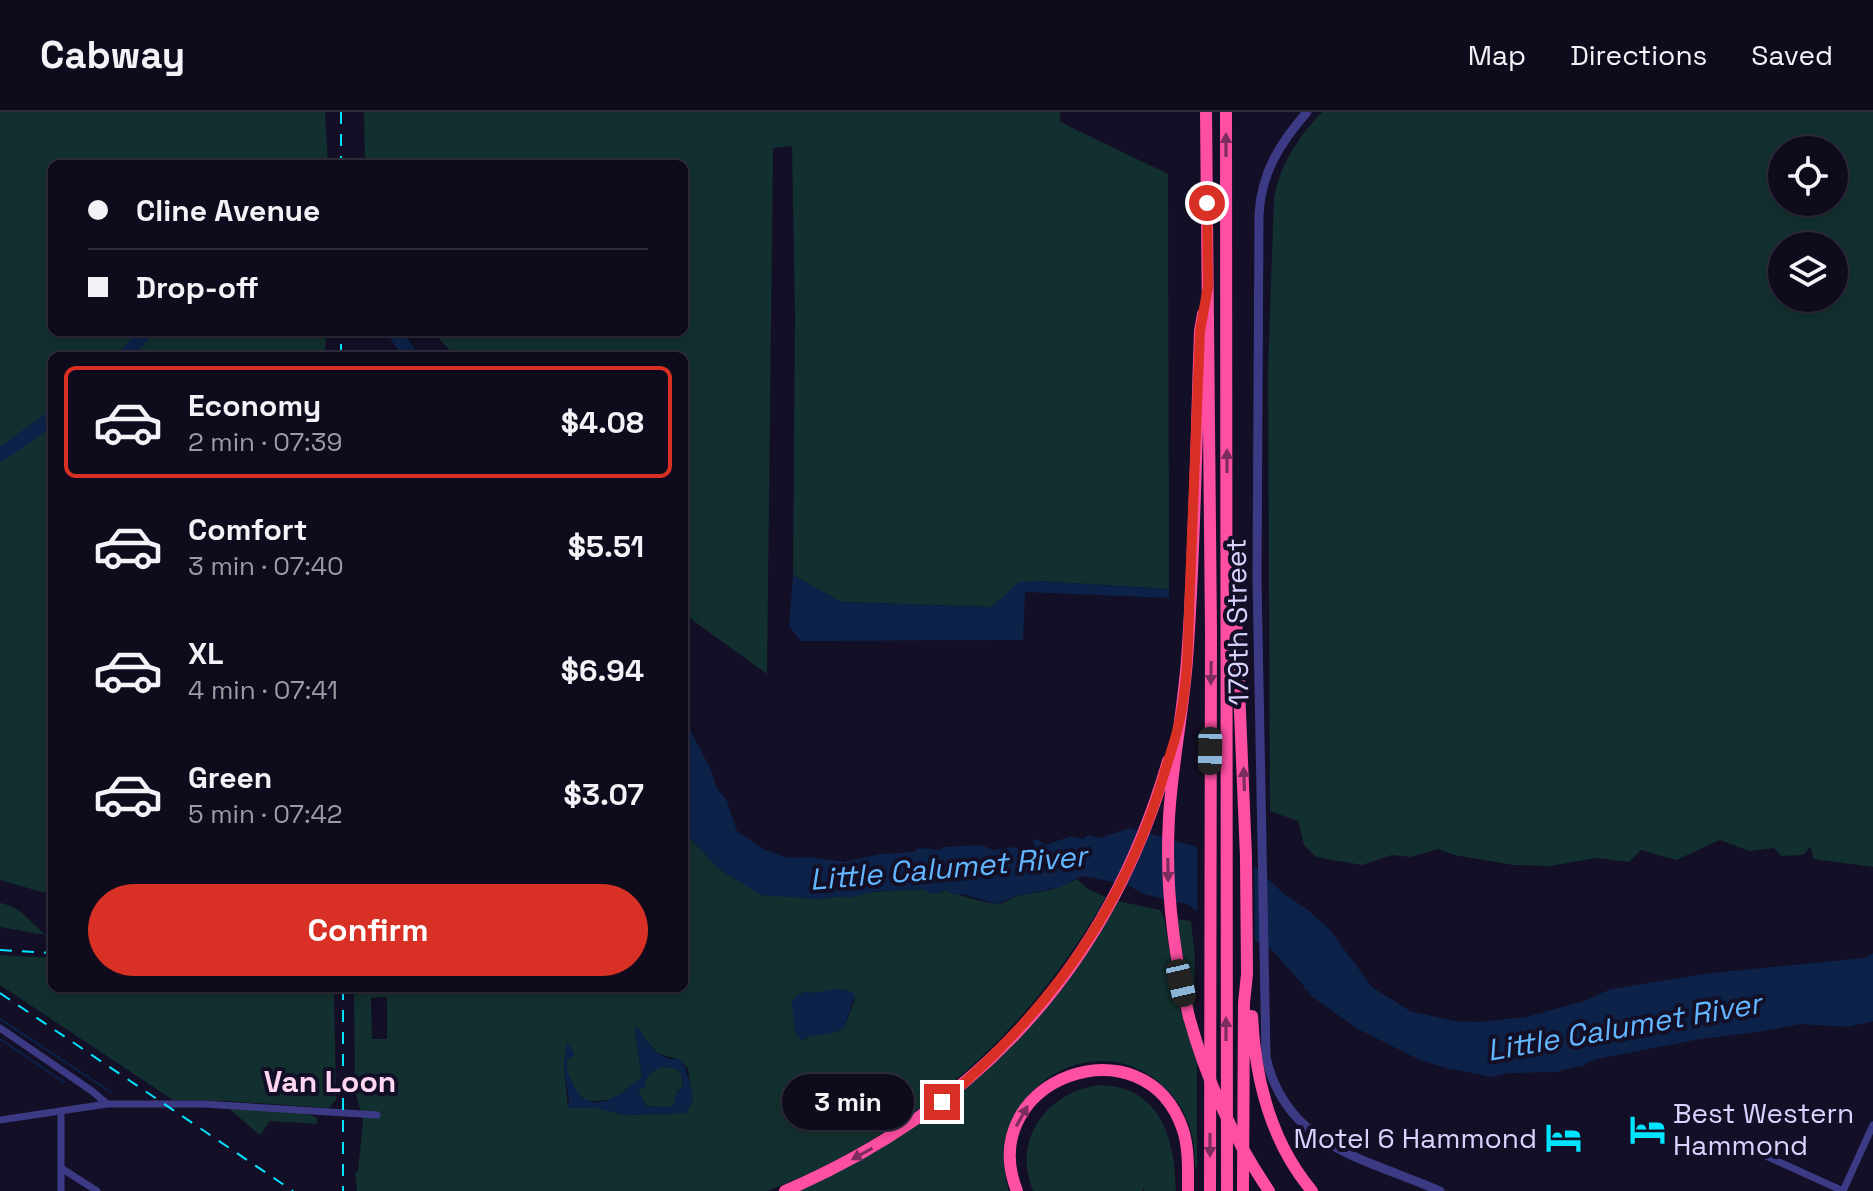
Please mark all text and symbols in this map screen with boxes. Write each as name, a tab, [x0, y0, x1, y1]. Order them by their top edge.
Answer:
text: Cabway	[40, 31, 185, 79]
text: Map	[1468, 37, 1526, 73]
text: Directions	[1570, 37, 1707, 73]
text: Saved	[1751, 37, 1833, 73]
one-way arrow	[1220, 132, 1232, 157]
map controls	[1768, 136, 1848, 312]
button: locate	[1768, 136, 1848, 216]
route start	[1189, 185, 1225, 221]
text: Cline Avenue	[136, 191, 320, 230]
button: layers	[1768, 232, 1848, 312]
text: Drop-off	[136, 268, 259, 307]
icon: car	[92, 386, 164, 458]
text: Economy	[188, 386, 321, 425]
text: $4.08	[561, 403, 644, 442]
text: 2 min · 07:39	[188, 425, 342, 459]
one-way arrow	[1221, 448, 1233, 473]
icon: car	[92, 510, 164, 582]
text: Comfort	[188, 510, 307, 549]
text: $5.51	[568, 527, 644, 566]
street label: 179th Street	[1218, 538, 1256, 706]
text: 3 min · 07:40	[188, 549, 344, 583]
icon: car	[92, 634, 164, 706]
text: XL	[188, 634, 224, 673]
text: $6.94	[561, 651, 644, 690]
one-way arrow	[1205, 661, 1217, 686]
text: 4 min · 07:41	[188, 673, 338, 707]
car	[1198, 727, 1222, 775]
icon: car	[92, 758, 164, 830]
text: Green	[188, 758, 272, 797]
one-way arrow	[1237, 766, 1250, 791]
text: $3.07	[564, 775, 644, 814]
text: 5 min · 07:42	[188, 797, 343, 831]
water label: Little Calumet River	[808, 836, 1091, 899]
one-way arrow	[1162, 858, 1174, 883]
button: Confirm	[88, 884, 648, 976]
car	[1164, 957, 1198, 1009]
water label: Little Calumet River	[1484, 983, 1767, 1070]
one-way arrow	[1220, 1016, 1232, 1041]
district label: Van Loon	[264, 1062, 396, 1101]
callout: 3 min	[782, 1074, 914, 1130]
route end	[924, 1084, 960, 1120]
text: 3 min	[814, 1085, 882, 1119]
place label: Best Western Hammond	[1673, 1095, 1854, 1163]
one-way arrow	[1015, 1105, 1029, 1128]
hotel icon: Best Western Hammond	[1628, 1110, 1666, 1148]
hotel icon: Motel 6 Hammond	[1544, 1119, 1582, 1157]
place label: Motel 6 Hammond	[1294, 1120, 1537, 1156]
one-way arrow	[1204, 1133, 1216, 1158]
one-way arrow	[851, 1146, 873, 1160]

